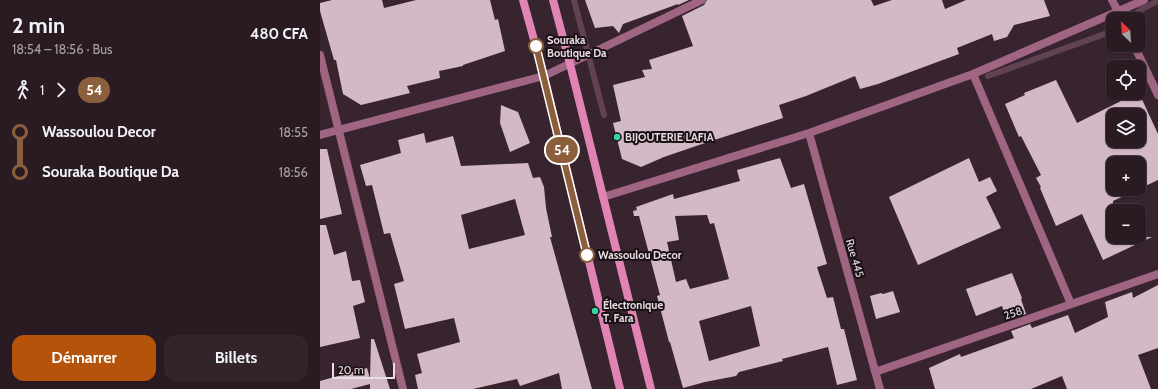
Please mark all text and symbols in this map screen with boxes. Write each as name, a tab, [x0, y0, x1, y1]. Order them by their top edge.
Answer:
text: 2 min	[12, 12, 65, 39]
north arrow	[1106, 12, 1146, 52]
map controls	[1106, 12, 1146, 244]
text: 480 CFA	[250, 25, 308, 43]
place label: Souraka Boutique Da	[547, 33, 607, 60]
marker: Souraka Boutique Da	[528, 38, 544, 54]
text: 18:54 – 18:56 · Bus	[12, 41, 112, 57]
button: locate	[1106, 60, 1146, 100]
icon: walk	[12, 79, 34, 101]
icon: forward	[50, 79, 72, 101]
text: 54	[86, 81, 102, 99]
text: 1	[40, 82, 44, 98]
button: layers	[1106, 108, 1146, 148]
text: Wassoulou Decor	[42, 123, 156, 141]
text: 18:55	[279, 124, 308, 140]
place label: BIJOUTERIE LAFIA	[625, 130, 714, 144]
marker: BIJOUTERIE LAFIA	[612, 132, 622, 142]
line badge: 54	[544, 137, 580, 163]
text: 54	[554, 141, 570, 159]
button: +	[1106, 156, 1146, 196]
text: Souraka Boutique Da	[42, 163, 179, 181]
text: 18:56	[279, 164, 308, 180]
button: −	[1106, 204, 1146, 244]
street label: Rue 445	[843, 237, 867, 279]
marker: Wassoulou Decor	[579, 247, 595, 263]
place label: Wassoulou Decor	[598, 248, 682, 262]
place label: Électronique T. Fara	[603, 298, 663, 325]
street label: 258	[1002, 303, 1024, 323]
marker: Électronique T. Fara	[590, 306, 600, 316]
button: Démarrer	[12, 335, 156, 381]
button: Billets	[164, 335, 308, 381]
scale bar	[332, 361, 395, 380]
text: 20 m	[338, 363, 364, 377]

